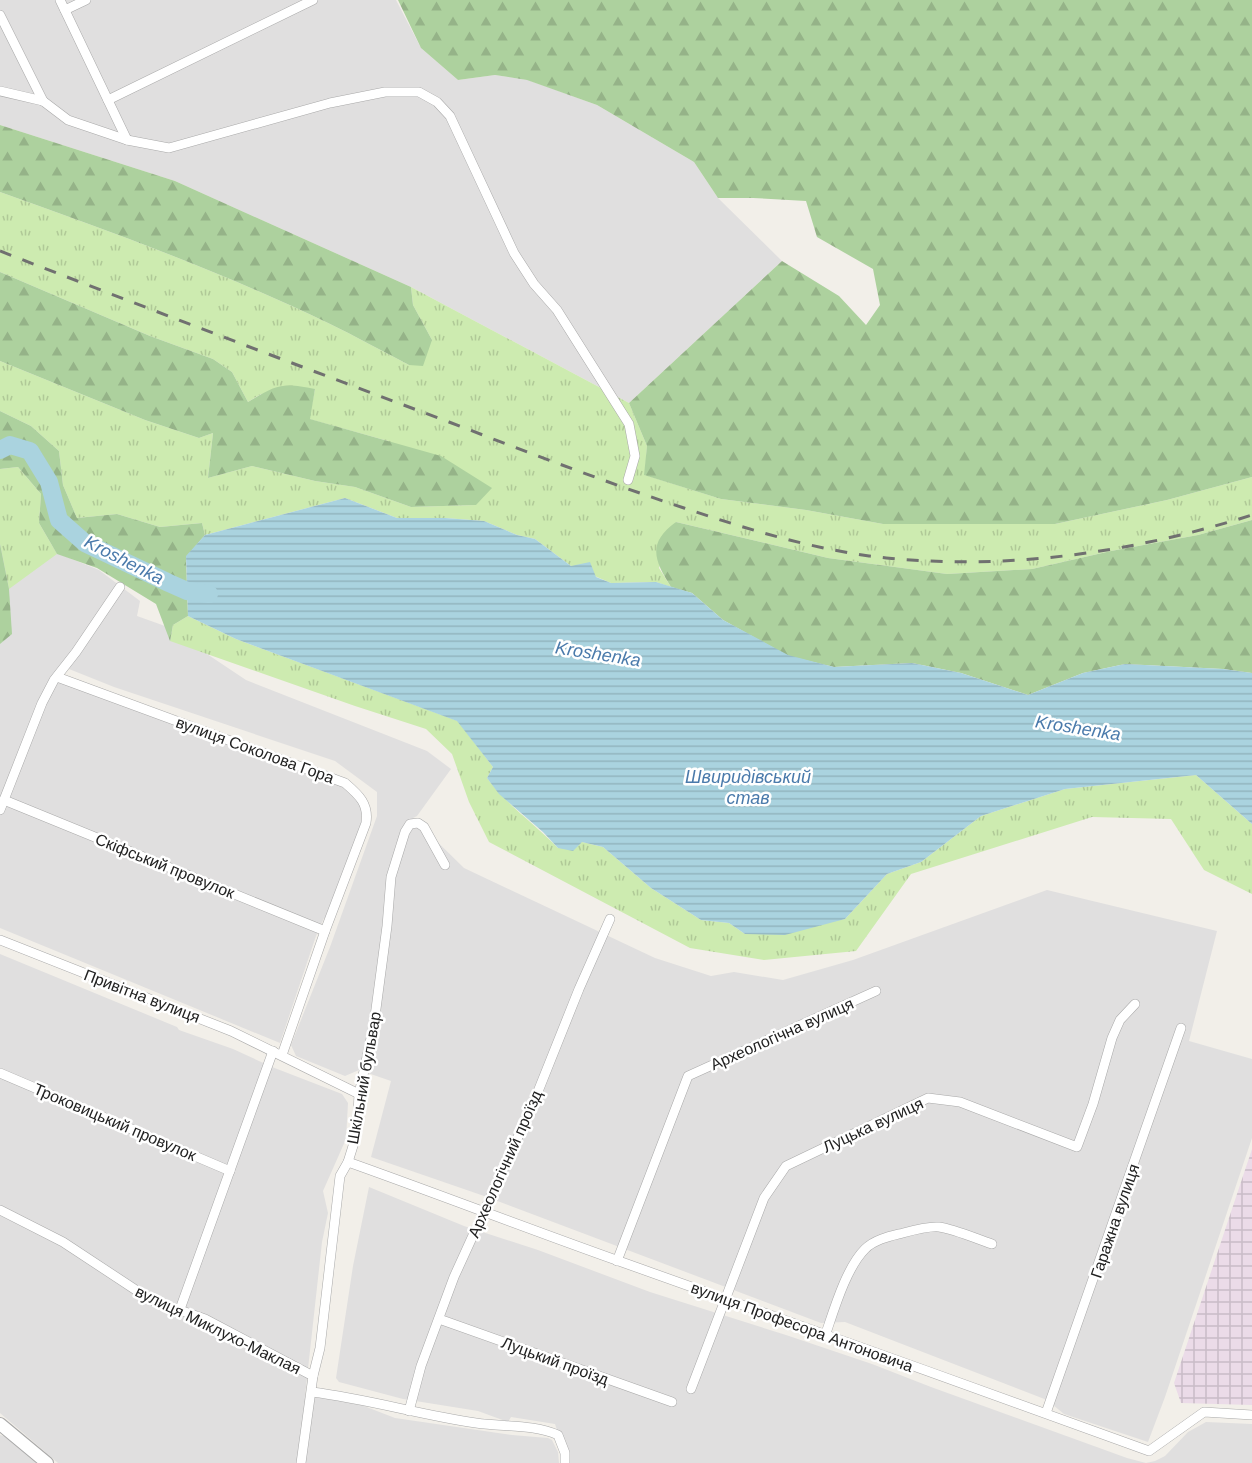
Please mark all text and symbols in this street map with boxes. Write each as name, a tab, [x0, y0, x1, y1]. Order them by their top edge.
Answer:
water label: Kroshenka	[81, 532, 167, 588]
water label: Kroshenka	[554, 637, 642, 671]
water label: Kroshenka	[1034, 711, 1122, 745]
street label: вулиця Соколова Гора	[174, 713, 336, 787]
water label: Швиридівський став	[685, 767, 811, 808]
street label: Скіфський провулок	[93, 830, 238, 902]
street label: Привітна вулиця	[82, 966, 202, 1026]
street label: Археологічна вулиця	[708, 995, 856, 1073]
street label: Шкільний бульвар	[344, 1010, 384, 1146]
street label: Троковицький провулок	[31, 1080, 200, 1164]
street label: Археологічний проїзд	[465, 1087, 545, 1240]
street label: Луцька вулиця	[820, 1094, 926, 1156]
street label: Гаражна вулиця	[1088, 1162, 1142, 1280]
street label: вулиця Професора Антоновича	[689, 1279, 915, 1375]
street label: вулиця Миклухо-Маклая	[133, 1283, 303, 1377]
street label: Луцький проїзд	[499, 1334, 611, 1388]

